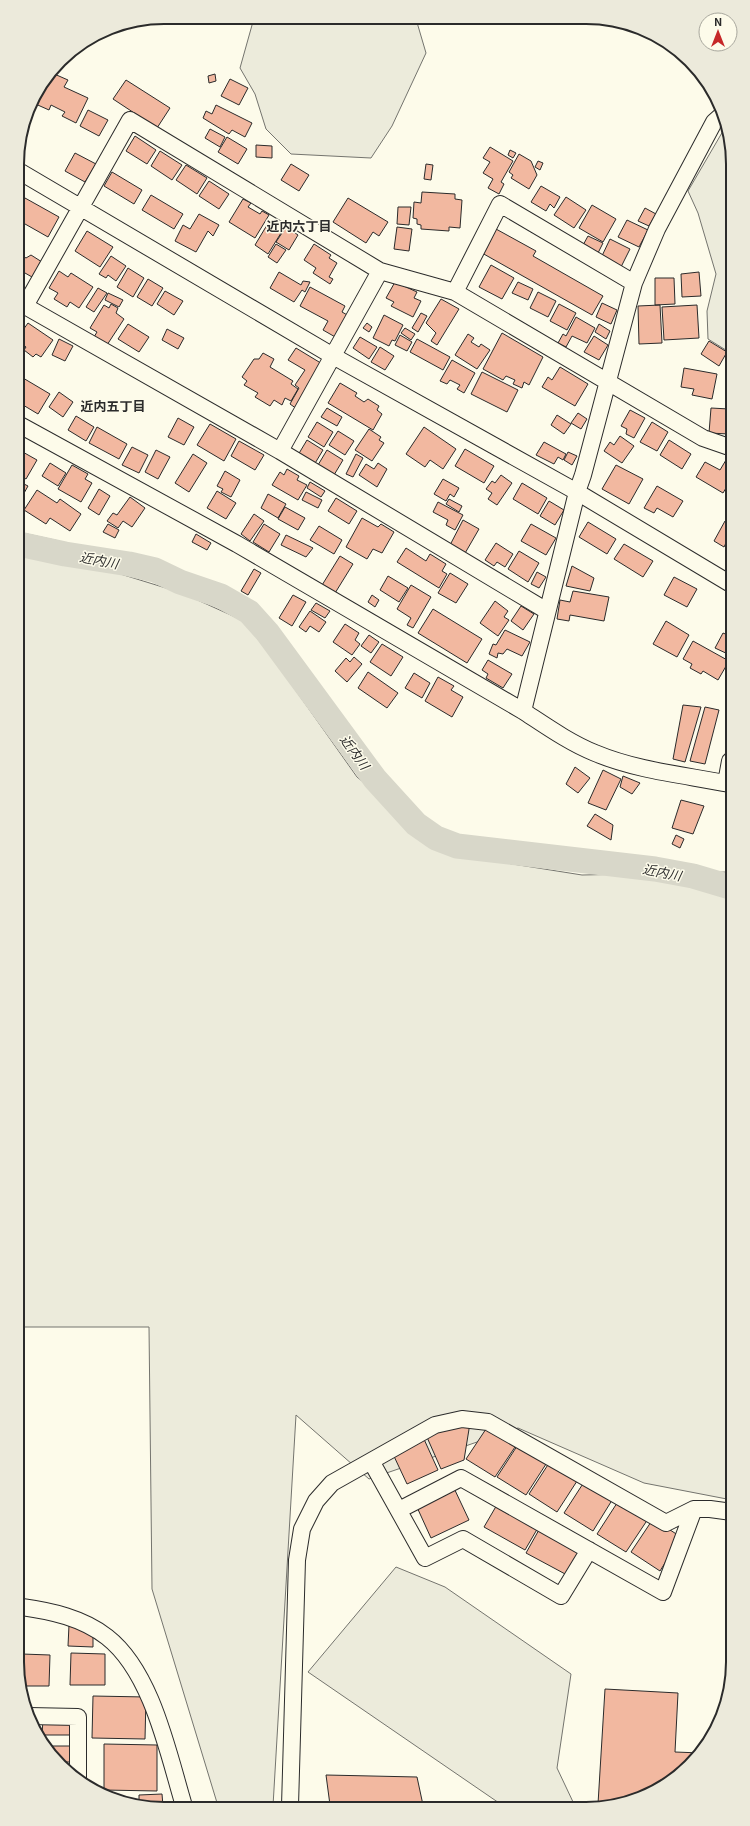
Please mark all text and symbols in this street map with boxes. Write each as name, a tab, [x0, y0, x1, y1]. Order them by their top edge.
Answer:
north arrow	[698, 12, 738, 52]
text: N	[714, 13, 722, 29]
district label: 近内六丁目	[266, 216, 332, 235]
district label: 近内五丁目	[80, 396, 146, 415]
water label: 近内川	[78, 546, 122, 573]
water label: 近内川	[336, 730, 376, 775]
water label: 近内川	[641, 858, 685, 885]

